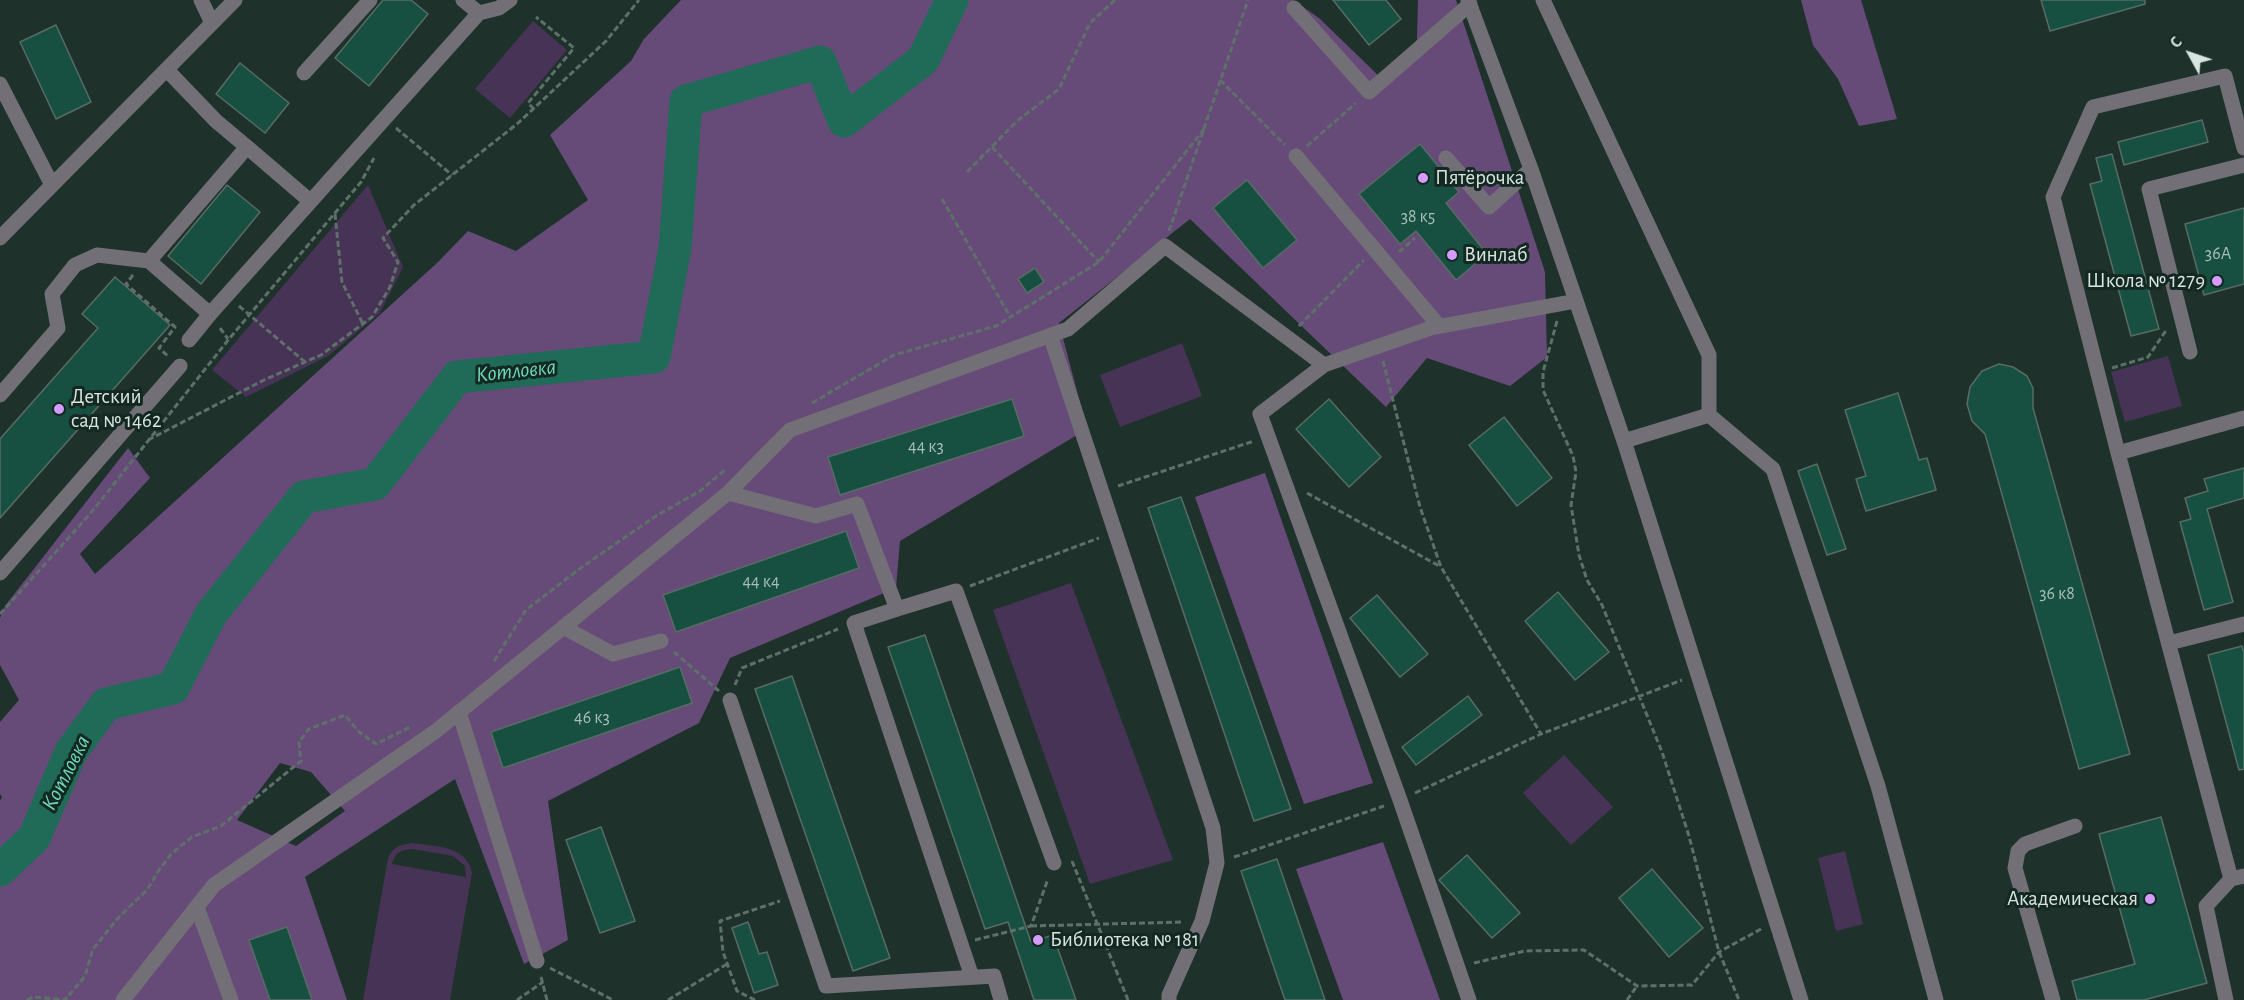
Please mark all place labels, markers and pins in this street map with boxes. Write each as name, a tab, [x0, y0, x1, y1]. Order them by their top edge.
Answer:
place label: Пятёрочка	[1435, 165, 1524, 191]
marker: Пятёрочка	[1416, 171, 1430, 185]
place label: Винлаб	[1464, 242, 1527, 268]
marker: Винлаб	[1445, 248, 1459, 262]
place label: Школа № 1279	[2086, 268, 2205, 294]
marker: Школа № 1279	[2210, 274, 2224, 288]
place label: Детский сад № 1462	[71, 384, 162, 434]
marker: Детский сад № 1462	[52, 402, 66, 416]
place label: Академическая	[2007, 886, 2138, 912]
marker: Академическая	[2143, 892, 2157, 906]
place label: Библиотека № 181	[1050, 927, 1199, 953]
marker: Библиотека № 181	[1031, 933, 1045, 947]

